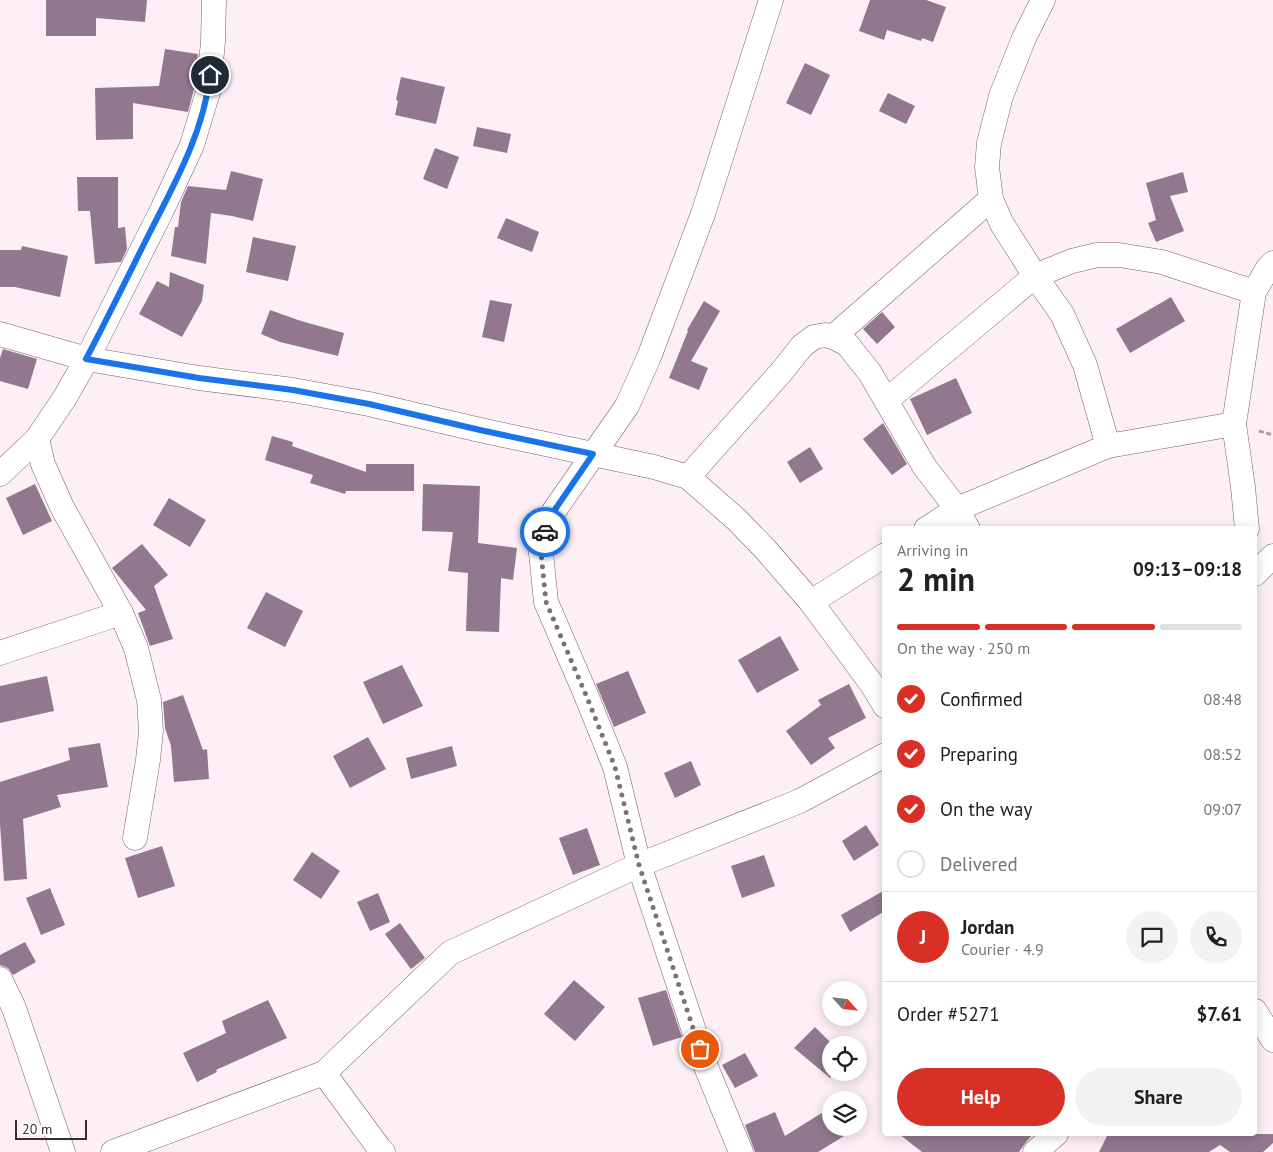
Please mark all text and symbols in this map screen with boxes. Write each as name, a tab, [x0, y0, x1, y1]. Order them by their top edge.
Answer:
pin	[189, 54, 231, 96]
icon: home	[196, 61, 224, 89]
courier	[520, 507, 570, 557]
icon: car	[531, 518, 559, 546]
text: Arriving in	[897, 540, 968, 560]
text: 09:13–09:18	[1133, 557, 1242, 581]
text: 2 min	[897, 558, 975, 600]
text: On the way · 250 m	[897, 638, 1030, 658]
icon: check	[897, 685, 925, 713]
text: Confirmed	[940, 687, 1023, 711]
text: 08:48	[1204, 689, 1242, 709]
icon: check	[897, 740, 925, 768]
text: Preparing	[940, 742, 1018, 766]
text: 08:52	[1204, 744, 1242, 764]
icon: check	[897, 795, 925, 823]
text: On the way	[940, 797, 1032, 821]
text: 09:07	[1204, 799, 1242, 819]
text: Delivered	[940, 852, 1018, 876]
button: chat	[1126, 911, 1178, 963]
button: phone	[1190, 911, 1242, 963]
text: Jordan	[961, 915, 1014, 939]
text: J	[920, 925, 926, 949]
text: Courier · 4.9	[961, 939, 1044, 959]
north arrow	[822, 981, 868, 1026]
map controls	[822, 981, 867, 1136]
text: Order #5271	[897, 1002, 1000, 1026]
text: $7.61	[1196, 1002, 1242, 1026]
pin	[679, 1028, 721, 1070]
icon: bag	[686, 1035, 714, 1063]
button: locate	[822, 1036, 867, 1081]
button: Help	[897, 1068, 1065, 1126]
button: Share	[1075, 1068, 1242, 1126]
button: layers	[822, 1091, 867, 1136]
scale bar	[15, 1117, 88, 1140]
text: 20 m	[22, 1120, 52, 1138]

